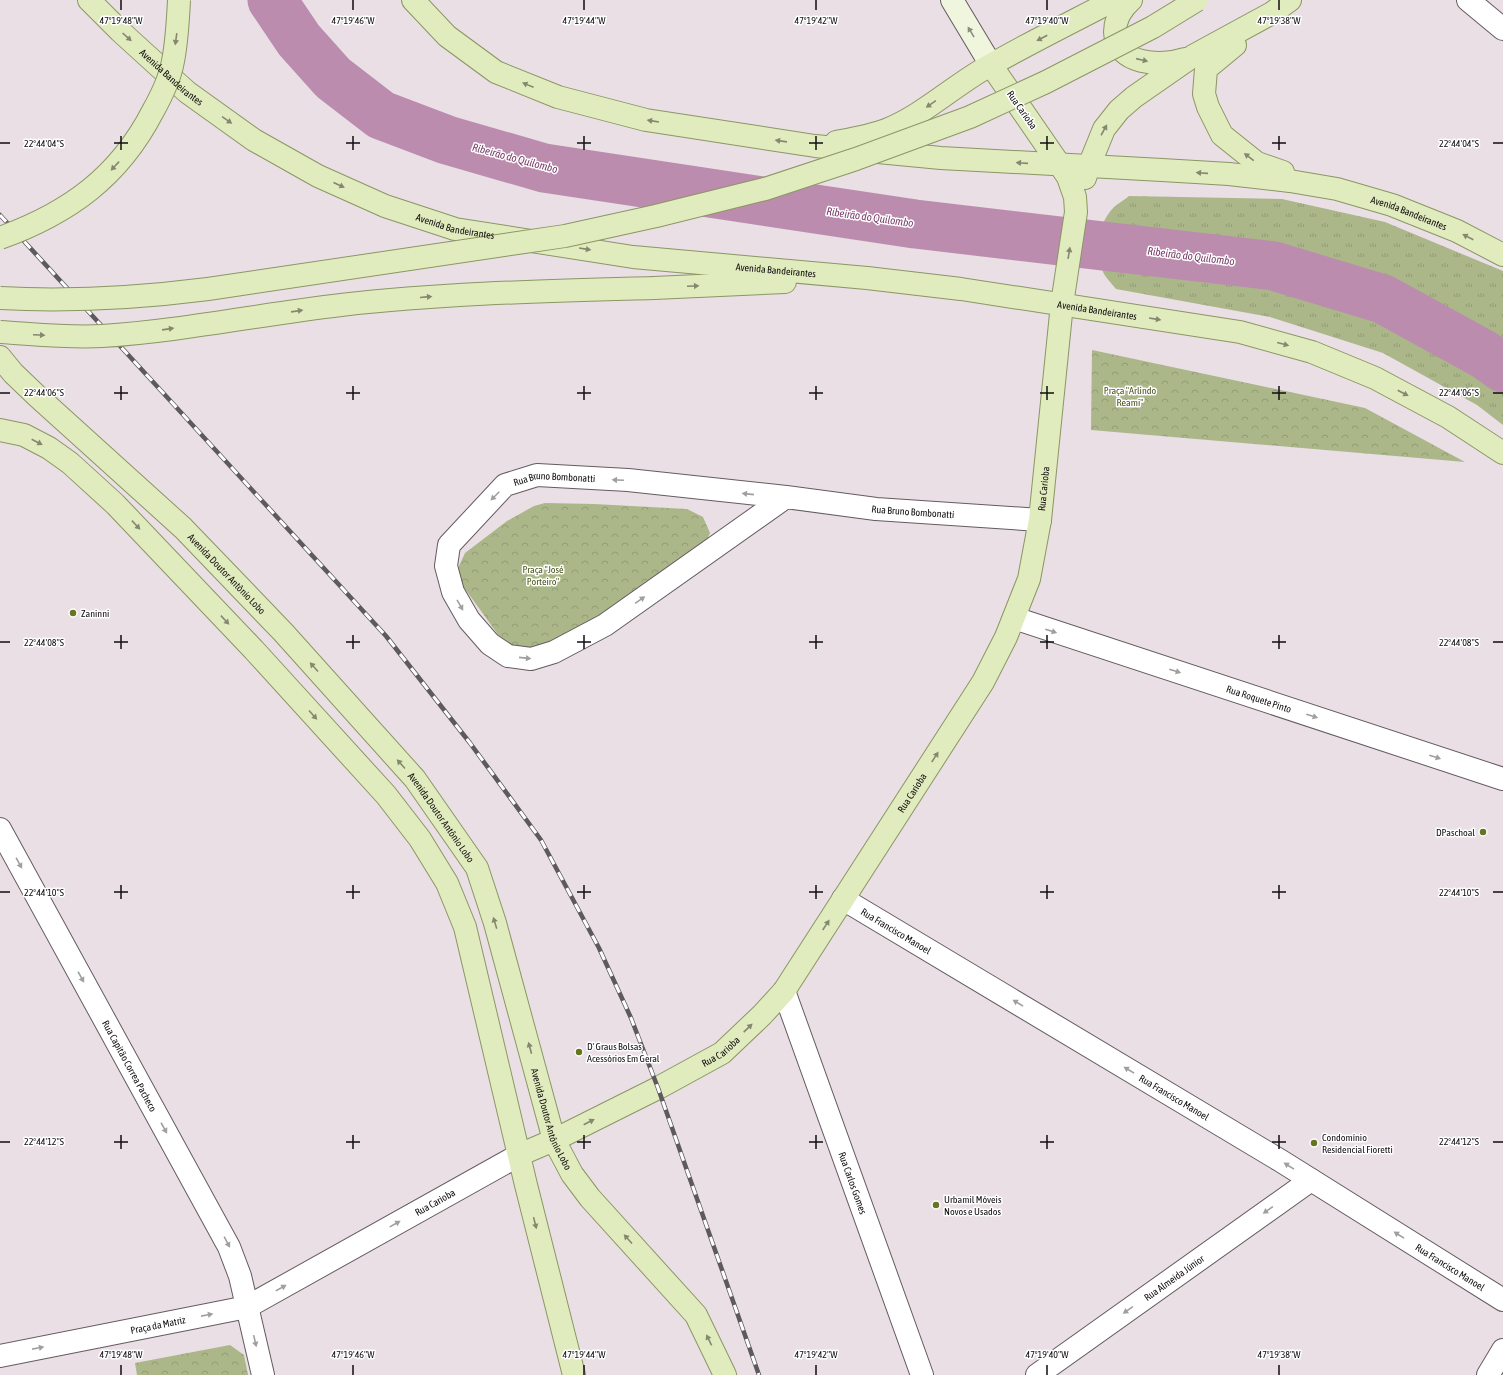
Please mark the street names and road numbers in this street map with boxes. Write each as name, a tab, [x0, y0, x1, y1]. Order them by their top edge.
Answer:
street label: Avenida Bandeirantes	[138, 46, 206, 108]
street label: Rua Carioba	[1005, 89, 1039, 132]
street label: Avenida Bandeirantes	[1370, 194, 1449, 232]
street label: Avenida Bandeirantes	[415, 211, 496, 241]
street label: Avenida Bandeirantes	[735, 261, 817, 279]
street label: Avenida Bandeirantes	[1057, 298, 1138, 322]
street label: Rua Carioba	[1035, 466, 1051, 511]
street label: Rua Bruno Bombonatti	[512, 469, 596, 488]
street label: Rua Bruno Bombonatti	[871, 503, 955, 520]
street label: Avenida Doutor Antônio Lobo	[186, 531, 268, 616]
street label: Rua Roquete Pinto	[1225, 683, 1293, 715]
street label: Avenida Doutor Antônio Lobo	[406, 770, 477, 864]
street label: Rua Carioba	[895, 771, 929, 814]
street label: Rua Francisco Manoel	[859, 906, 933, 956]
street label: Rua Capitão Correa Pacheco	[100, 1018, 159, 1114]
street label: Rua Carioba	[700, 1034, 742, 1069]
street label: Avenida Doutor Antônio Lobo	[529, 1067, 574, 1172]
street label: Rua Francisco Manoel	[1137, 1072, 1211, 1122]
street label: Rua Carlos Gomes	[837, 1150, 869, 1216]
street label: Rua Carioba	[413, 1186, 457, 1218]
street label: Rua Francisco Manoel	[1414, 1241, 1487, 1293]
street label: Rua Almeida Júnior	[1142, 1252, 1207, 1303]
street label: Praça da Matriz	[129, 1314, 187, 1336]

